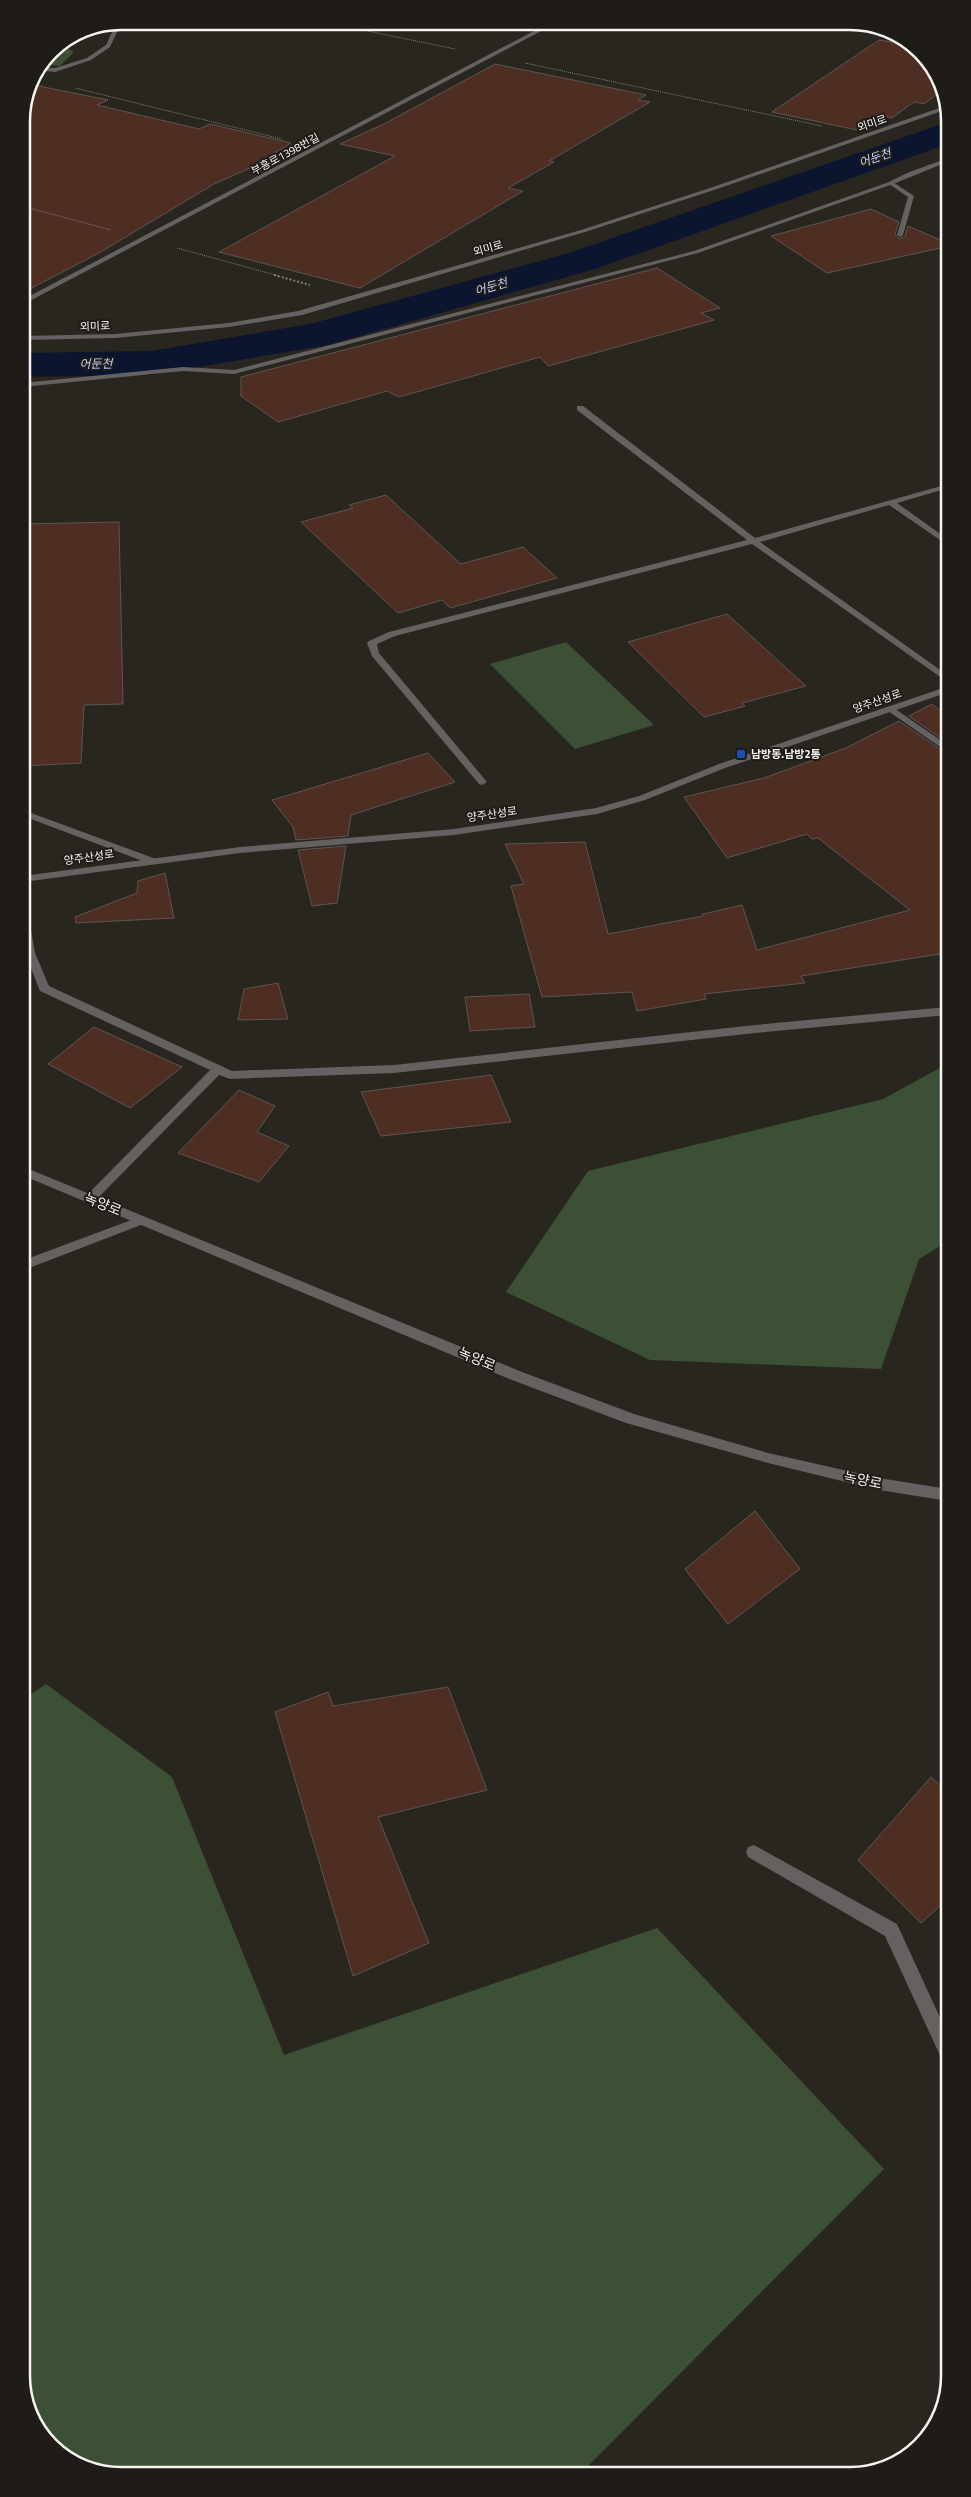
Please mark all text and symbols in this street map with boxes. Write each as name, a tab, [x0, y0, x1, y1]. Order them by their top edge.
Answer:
street label: 외미로	[855, 110, 889, 136]
street label: 부흥로1398번길	[248, 129, 322, 179]
water label: 어둔천	[856, 143, 895, 172]
street label: 외미로	[471, 236, 505, 260]
water label: 어둔천	[472, 272, 511, 300]
street label: 외미로	[80, 317, 110, 335]
water label: 어둔천	[79, 354, 115, 373]
street label: 양주산성로	[850, 685, 904, 717]
place label: 남방동.남방2통	[751, 746, 821, 762]
marker: 남방동.남방2통	[735, 748, 747, 760]
street label: 양주산성로	[466, 803, 518, 825]
street label: 양주산성로	[63, 846, 115, 868]
street label: 녹양로	[81, 1187, 125, 1221]
street label: 녹양로	[455, 1341, 499, 1376]
street label: 녹양로	[842, 1465, 884, 1494]

